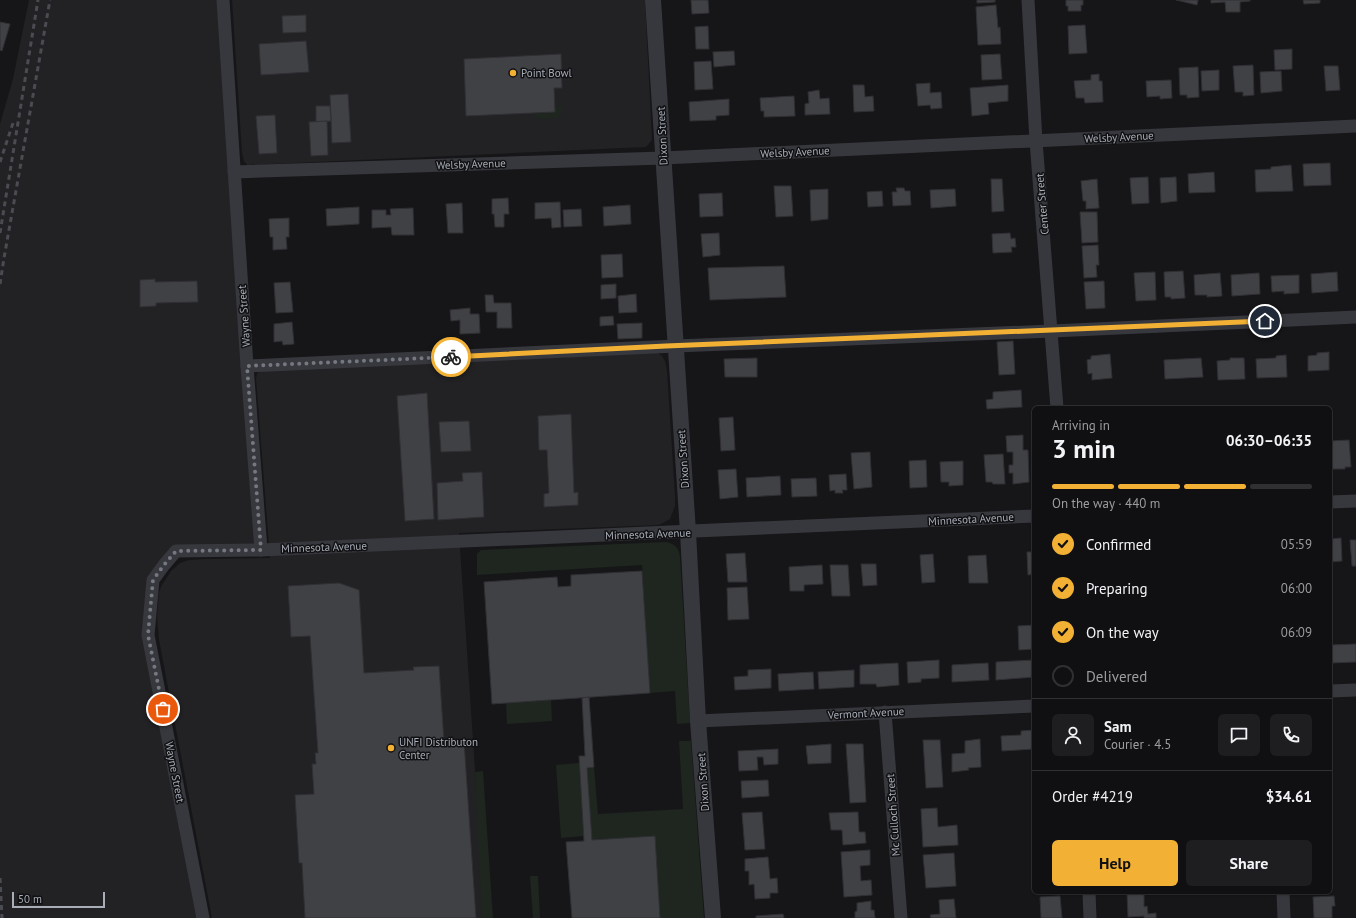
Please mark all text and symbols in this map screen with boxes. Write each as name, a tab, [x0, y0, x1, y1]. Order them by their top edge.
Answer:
place label: Point Bowl	[521, 66, 573, 80]
marker: Point Bowl	[508, 68, 518, 78]
street label: Dixon Street	[653, 106, 671, 166]
street label: Welsby Avenue	[1084, 128, 1155, 146]
street label: Welsby Avenue	[760, 143, 831, 161]
street label: Welsby Avenue	[436, 156, 506, 172]
street label: Center Street	[1032, 173, 1052, 235]
street label: Wayne Street	[235, 284, 253, 347]
pin	[1248, 304, 1282, 338]
icon: home	[1254, 310, 1276, 332]
courier	[431, 337, 471, 377]
icon: bike	[440, 346, 462, 368]
text: Arriving in	[1052, 417, 1110, 434]
street label: Dixon Street	[674, 429, 692, 489]
text: 06:30–06:35	[1226, 431, 1312, 450]
text: 3 min	[1052, 432, 1115, 465]
text: On the way · 440 m	[1052, 495, 1160, 512]
street label: Minnesota Avenue	[928, 510, 1015, 528]
street label: Minnesota Avenue	[605, 525, 692, 542]
icon: check	[1052, 533, 1074, 555]
text: Confirmed	[1086, 535, 1151, 554]
text: 05:59	[1281, 536, 1312, 553]
street label: Minnesota Avenue	[281, 538, 368, 555]
icon: check	[1052, 577, 1074, 599]
text: Preparing	[1086, 579, 1148, 598]
text: 06:00	[1281, 580, 1312, 597]
icon: check	[1052, 621, 1074, 643]
text: On the way	[1086, 623, 1159, 642]
text: 06:09	[1281, 624, 1312, 641]
text: Delivered	[1086, 667, 1147, 686]
pin	[146, 692, 180, 726]
icon: bag	[152, 698, 174, 720]
street label: Vermont Avenue	[826, 704, 905, 722]
button: person	[1052, 714, 1094, 756]
button: chat	[1218, 714, 1260, 756]
button: phone	[1270, 714, 1312, 756]
text: Sam	[1104, 717, 1131, 736]
place label: UNFI Distributon Center	[399, 735, 478, 762]
text: Courier · 4.5	[1104, 736, 1171, 753]
street label: Wayne Street	[162, 740, 188, 804]
marker: UNFI Distributon Center	[386, 743, 396, 753]
street label: Dixon Street	[694, 752, 712, 812]
street label: Mc Culloch Street	[883, 773, 903, 857]
text: Order #4219	[1052, 787, 1133, 806]
text: $34.61	[1266, 787, 1312, 806]
button: Help	[1052, 840, 1178, 886]
button: Share	[1186, 840, 1312, 886]
scale bar	[12, 890, 105, 909]
text: 50 m	[18, 892, 42, 906]

